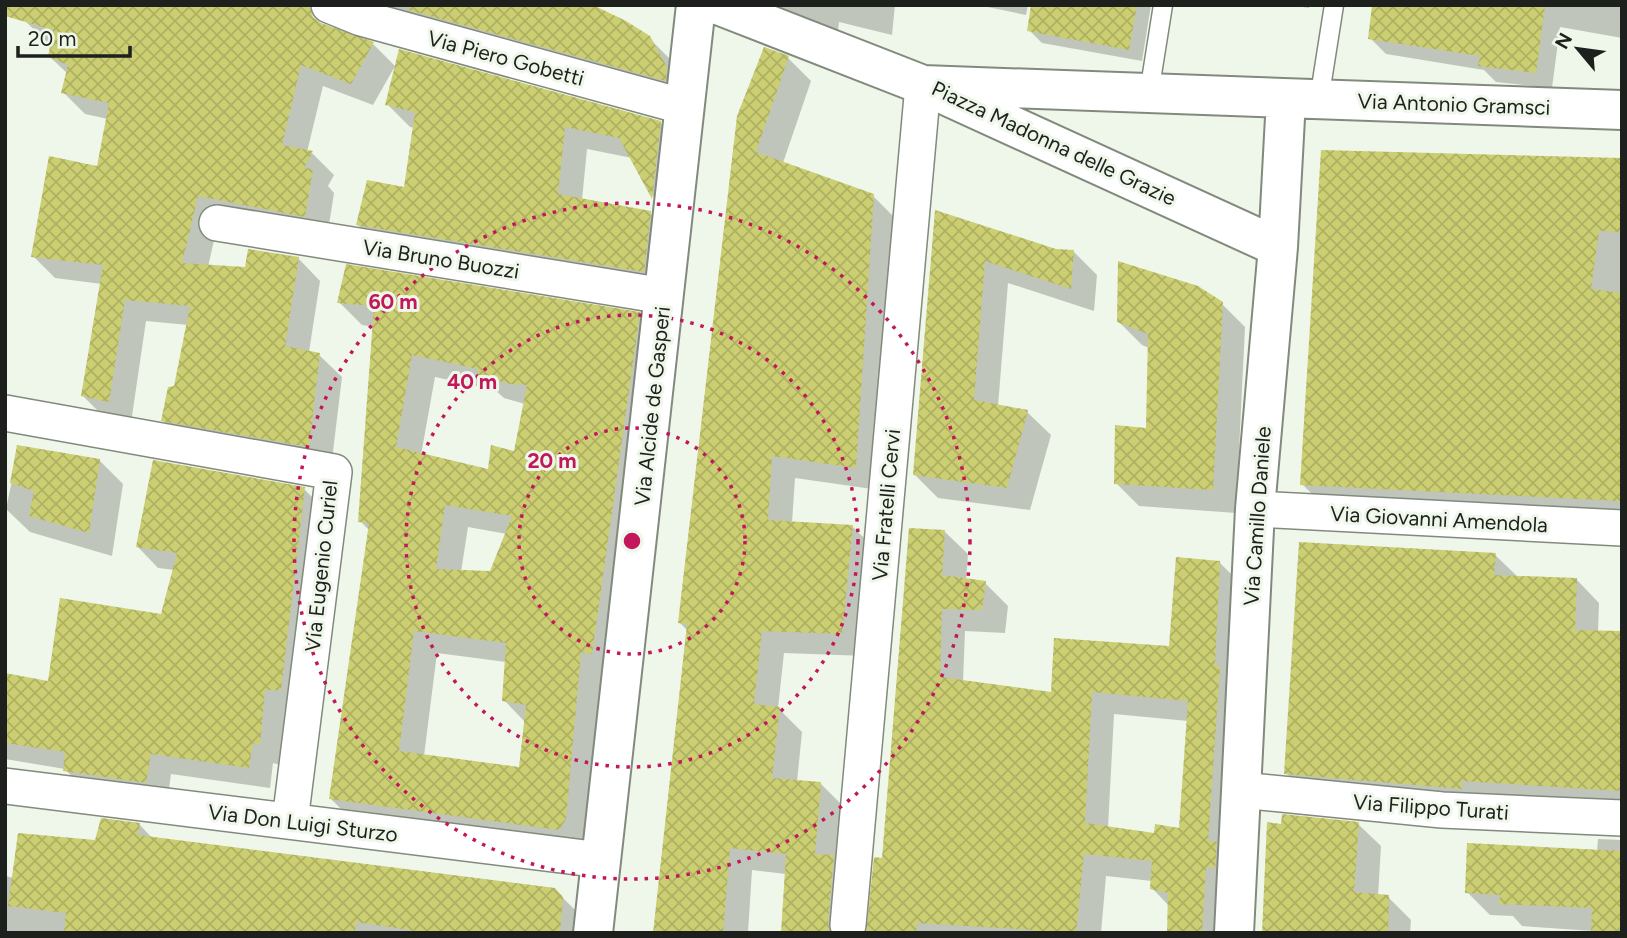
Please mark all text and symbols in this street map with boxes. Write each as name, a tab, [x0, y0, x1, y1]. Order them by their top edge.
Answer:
scale bar	[18, 14, 130, 58]
north arrow	[1543, 14, 1613, 84]
street label: Via Piero Gobetti	[425, 25, 587, 91]
text: 20 m	[28, 26, 76, 51]
text: N	[1550, 29, 1577, 53]
street label: Piazza Madonna delle Grazie	[928, 75, 1180, 211]
street label: Via Antonio Gramsci	[1357, 88, 1551, 120]
street label: Via Bruno Buozzi	[361, 234, 521, 284]
text: 60 m	[368, 289, 418, 314]
street label: Via Alcide de Gasperi	[629, 305, 675, 507]
text: 40 m	[447, 369, 497, 394]
street label: Via Camillo Daniele	[1238, 425, 1276, 607]
street label: Via Fratelli Cervi	[867, 428, 905, 582]
text: 20 m	[527, 448, 577, 473]
street label: Via Eugenio Curiel	[300, 479, 342, 653]
street label: Via Giovanni Amendola	[1329, 501, 1549, 537]
centre of rings	[620, 529, 644, 553]
street label: Via Filippo Turati	[1352, 789, 1510, 825]
street label: Via Don Luigi Sturzo	[207, 799, 399, 847]

